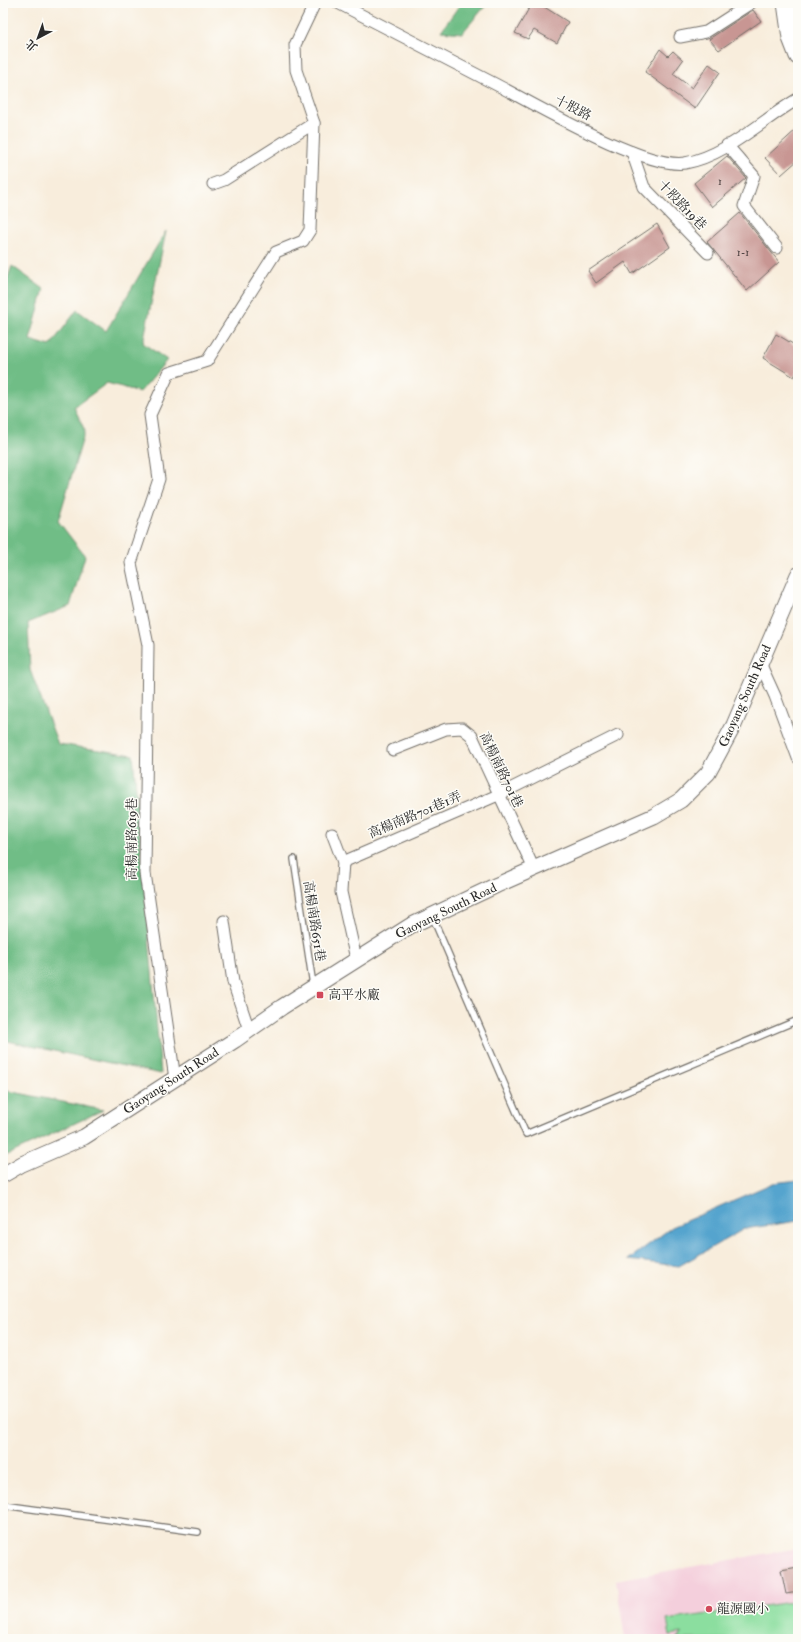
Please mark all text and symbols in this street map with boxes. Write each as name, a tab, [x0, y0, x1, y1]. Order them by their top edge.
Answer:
north arrow	[18, 18, 58, 58]
text: 北	[23, 37, 40, 54]
street label: 十股路	[552, 92, 594, 124]
house number: 1	[718, 175, 722, 188]
street label: 十股路19巷	[654, 177, 710, 233]
house number: 1-1	[737, 246, 749, 259]
street label: Gaoyang South Road	[715, 642, 776, 750]
street label: 高楊南路701巷	[476, 730, 526, 810]
street label: 高楊南路701巷1弄	[366, 788, 464, 842]
street label: 高楊南路619巷	[124, 798, 140, 880]
street label: 高楊南路651巷	[300, 879, 328, 963]
street label: Gaoyang South Road	[393, 879, 500, 943]
place label: 高平水廠	[328, 987, 380, 1003]
marker: 高平水廠	[315, 990, 325, 1000]
street label: Gaoyang South Road	[120, 1044, 223, 1119]
place label: 龍源國小	[717, 1601, 769, 1617]
marker: 龍源國小	[704, 1604, 714, 1614]

